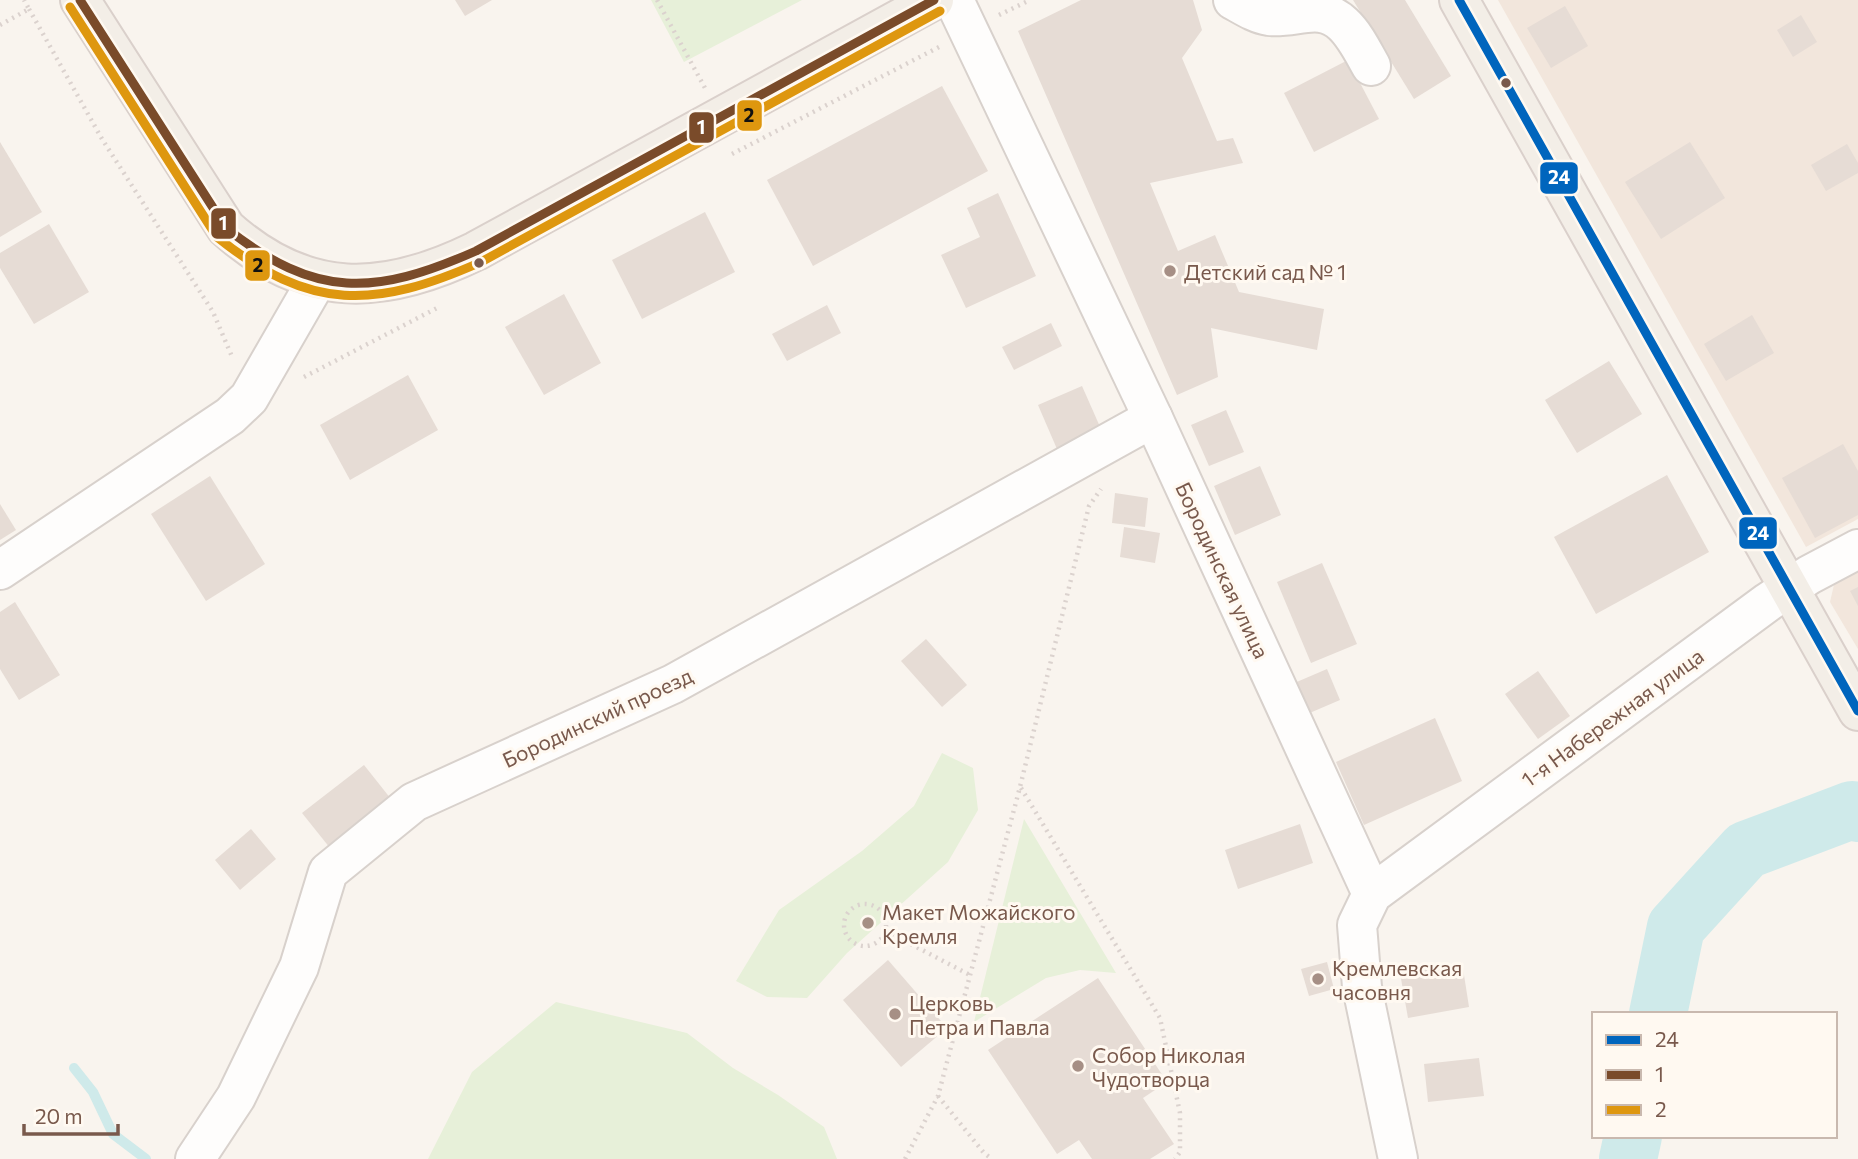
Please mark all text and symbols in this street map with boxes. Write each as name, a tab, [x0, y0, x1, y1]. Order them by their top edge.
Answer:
unlabelled marker	[1499, 76, 1513, 90]
line badge: 2	[736, 99, 763, 132]
text: 2	[744, 103, 754, 126]
line badge: 1	[688, 111, 715, 144]
text: 1	[697, 115, 705, 138]
line badge: 24	[1539, 161, 1579, 195]
text: 24	[1548, 165, 1570, 188]
line badge: 1	[210, 207, 237, 240]
text: 1	[219, 211, 227, 234]
line badge: 2	[244, 249, 271, 282]
text: 2	[253, 253, 263, 276]
unlabelled marker	[472, 256, 486, 270]
place label: Детский сад № 1	[1184, 259, 1346, 284]
marker: Детский сад № 1	[1162, 263, 1178, 279]
street label: Бородинская улица	[1171, 478, 1275, 662]
line badge: 24	[1738, 516, 1778, 550]
text: 24	[1747, 521, 1769, 544]
street label: 1-я Набережная улица	[1516, 643, 1708, 791]
street label: Бородинский проезд	[498, 662, 696, 772]
place label: Макет Можайского Кремля	[882, 899, 1076, 948]
marker: Макет Можайского Кремля	[860, 915, 876, 931]
place label: Кремлевская часовня	[1332, 955, 1462, 1004]
marker: Кремлевская часовня	[1310, 971, 1326, 987]
place label: Церковь Петра и Павла	[909, 990, 1050, 1039]
marker: Церковь Петра и Павла	[887, 1006, 903, 1022]
legend	[1592, 1012, 1837, 1138]
text: 24	[1655, 1026, 1679, 1051]
place label: Собор Николая Чудотворца	[1092, 1042, 1246, 1091]
marker: Собор Николая Чудотворца	[1070, 1058, 1086, 1074]
text: 1	[1655, 1061, 1664, 1086]
scale bar	[24, 1092, 119, 1136]
text: 2	[1655, 1096, 1667, 1121]
text: 20 m	[35, 1103, 83, 1128]

